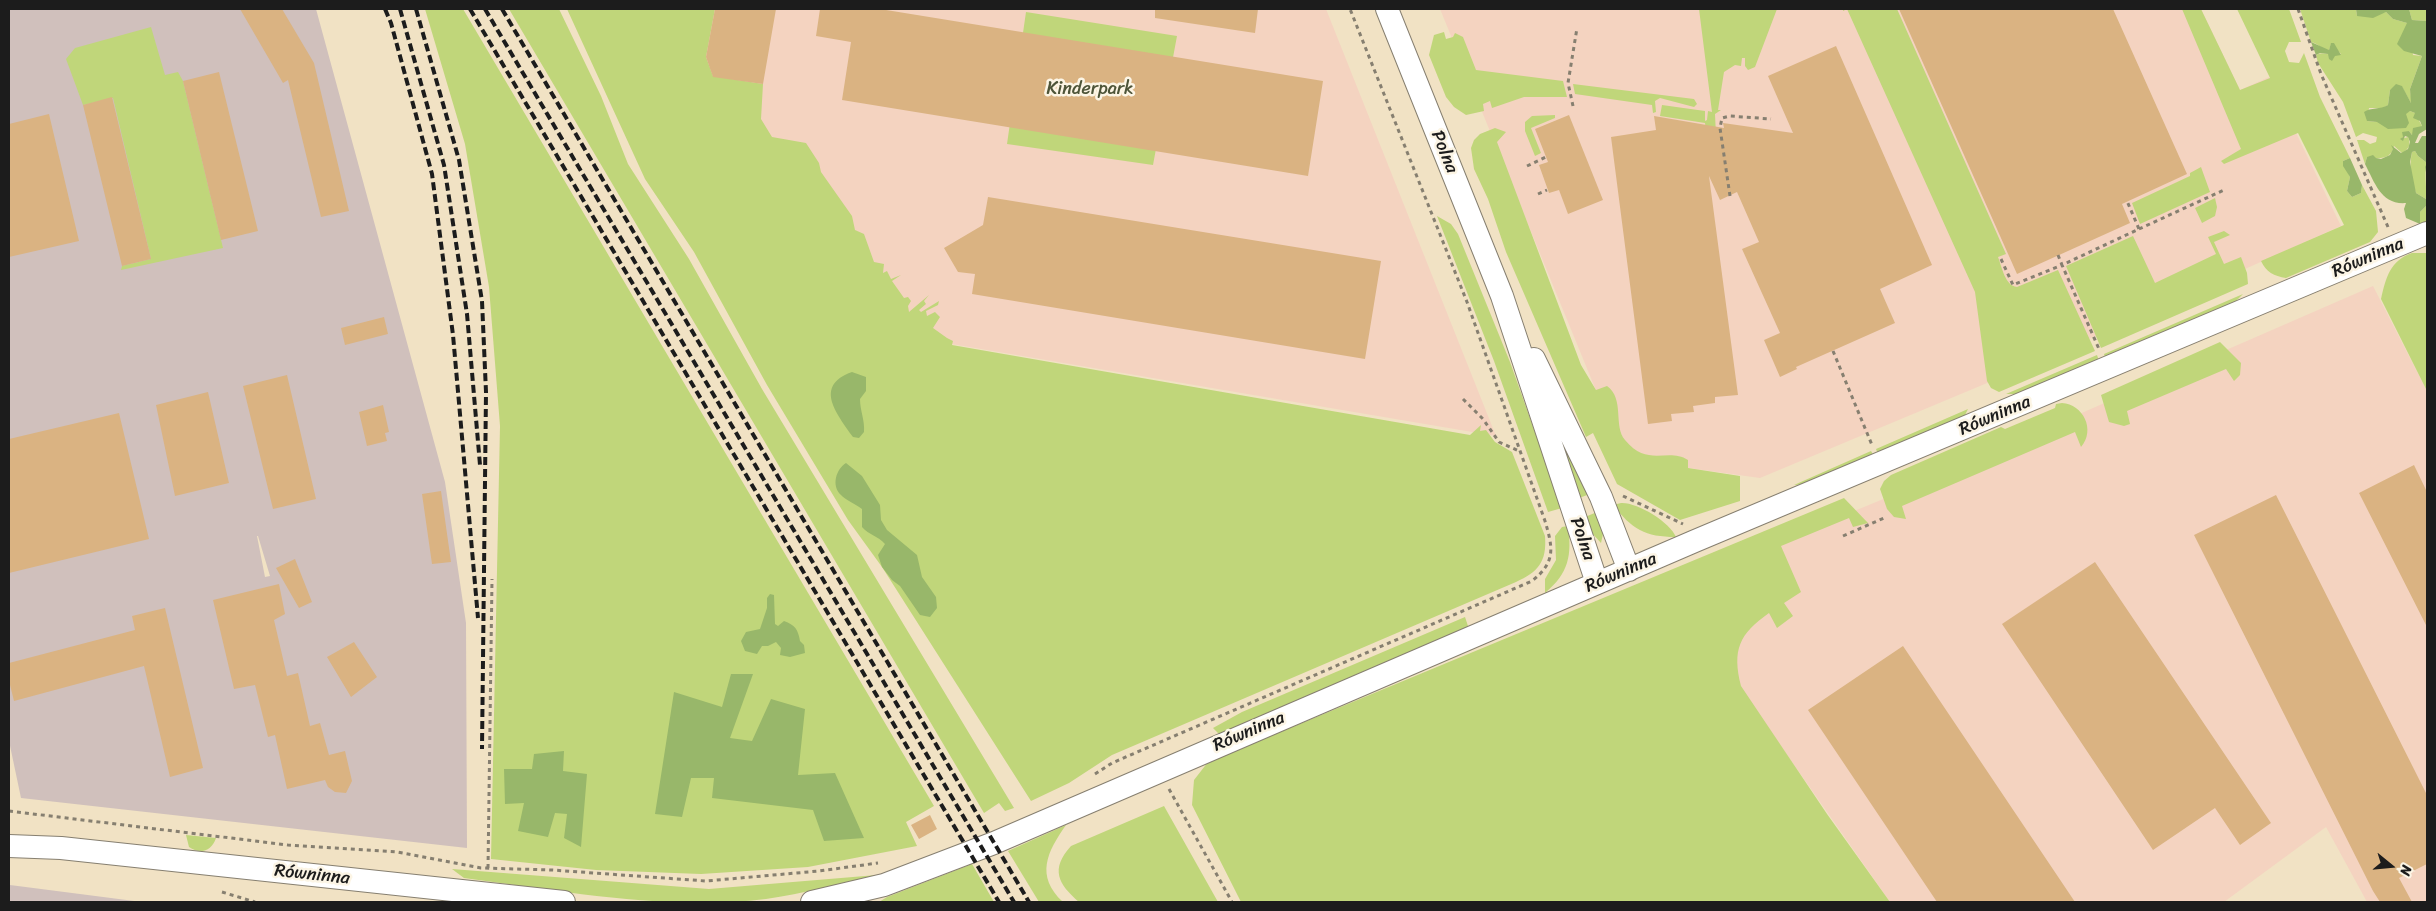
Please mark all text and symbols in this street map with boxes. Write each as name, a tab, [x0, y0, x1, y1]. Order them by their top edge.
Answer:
park label: Kinderpark	[1046, 78, 1134, 100]
street label: Polna	[1426, 128, 1462, 176]
street label: Równinna	[2329, 233, 2407, 283]
street label: Równinna	[1956, 391, 2034, 441]
street label: Polna	[1565, 515, 1599, 563]
street label: Równinna	[1582, 548, 1660, 598]
street label: Równinna	[1210, 707, 1288, 757]
north arrow	[2366, 841, 2416, 891]
street label: Równinna	[273, 860, 351, 890]
text: N	[2392, 862, 2419, 879]

